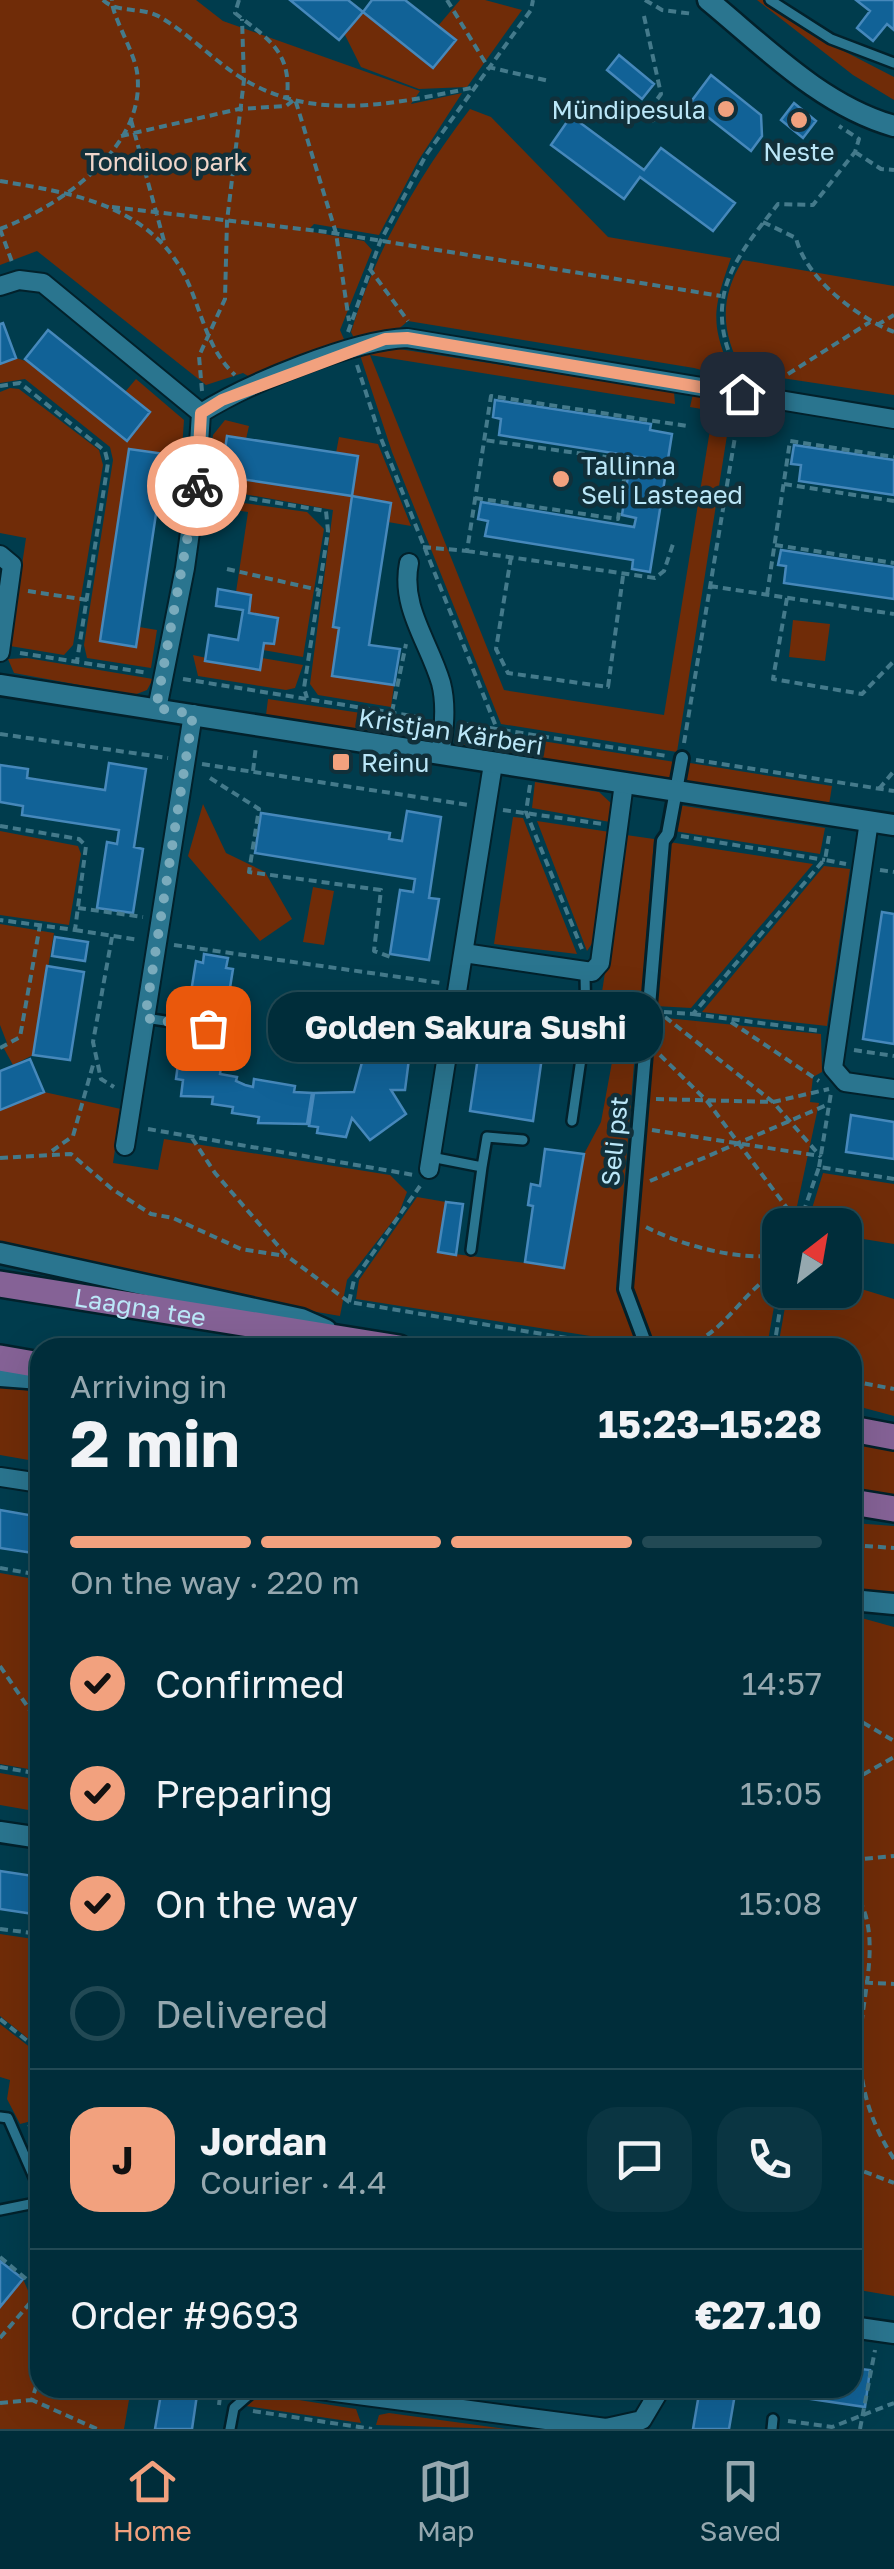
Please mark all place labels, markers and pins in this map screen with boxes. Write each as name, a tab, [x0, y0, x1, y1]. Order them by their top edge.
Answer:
place label: Mündipesula	[552, 94, 706, 125]
marker: Mündipesula	[715, 98, 737, 120]
marker: Neste	[788, 109, 810, 131]
place label: Neste	[763, 136, 835, 167]
pin	[700, 352, 785, 437]
place label: Tallinna Seli Lasteaed	[581, 450, 743, 510]
marker: Tallinna Seli Lasteaed	[550, 468, 572, 490]
place label: Reinu	[361, 747, 429, 778]
marker: Reinu	[330, 751, 352, 773]
pin	[166, 986, 251, 1071]
callout: Golden Sakura Sushi	[268, 993, 663, 1063]

